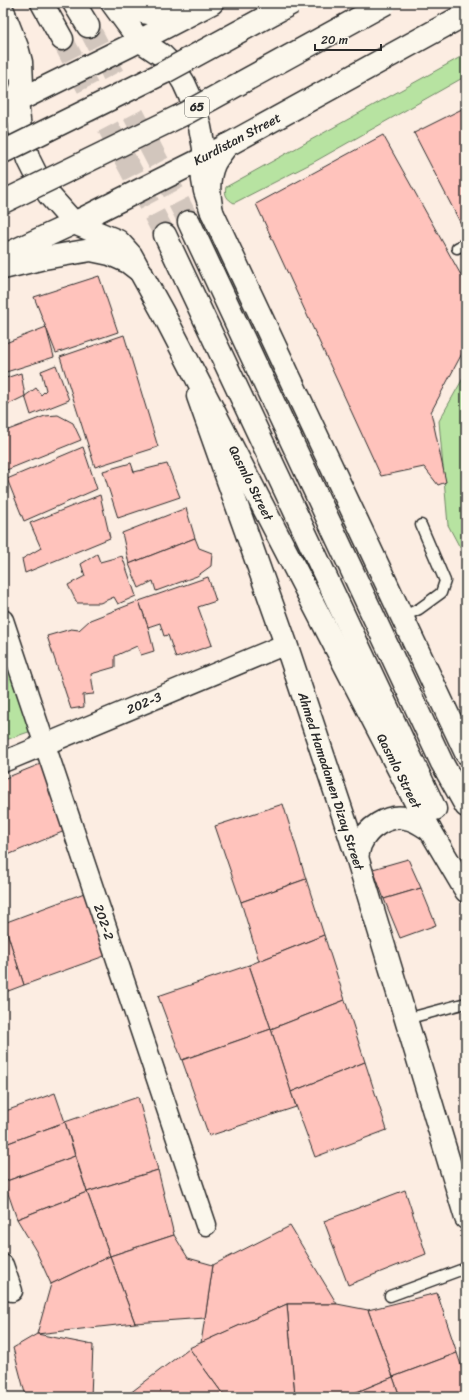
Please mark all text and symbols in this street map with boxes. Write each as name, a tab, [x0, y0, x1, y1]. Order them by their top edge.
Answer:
scale bar	[315, 26, 381, 52]
text: 20 m	[321, 29, 348, 51]
road number: 65	[185, 97, 209, 117]
street label: Kurdistan Street	[189, 106, 285, 172]
street label: Qasmlo Street	[222, 441, 280, 525]
street label: 202-3	[123, 685, 165, 721]
street label: Ahmed Hamadamen Dizay Street	[291, 688, 371, 874]
street label: Qasmlo Street	[370, 729, 428, 813]
street label: 202-2	[87, 901, 121, 944]

